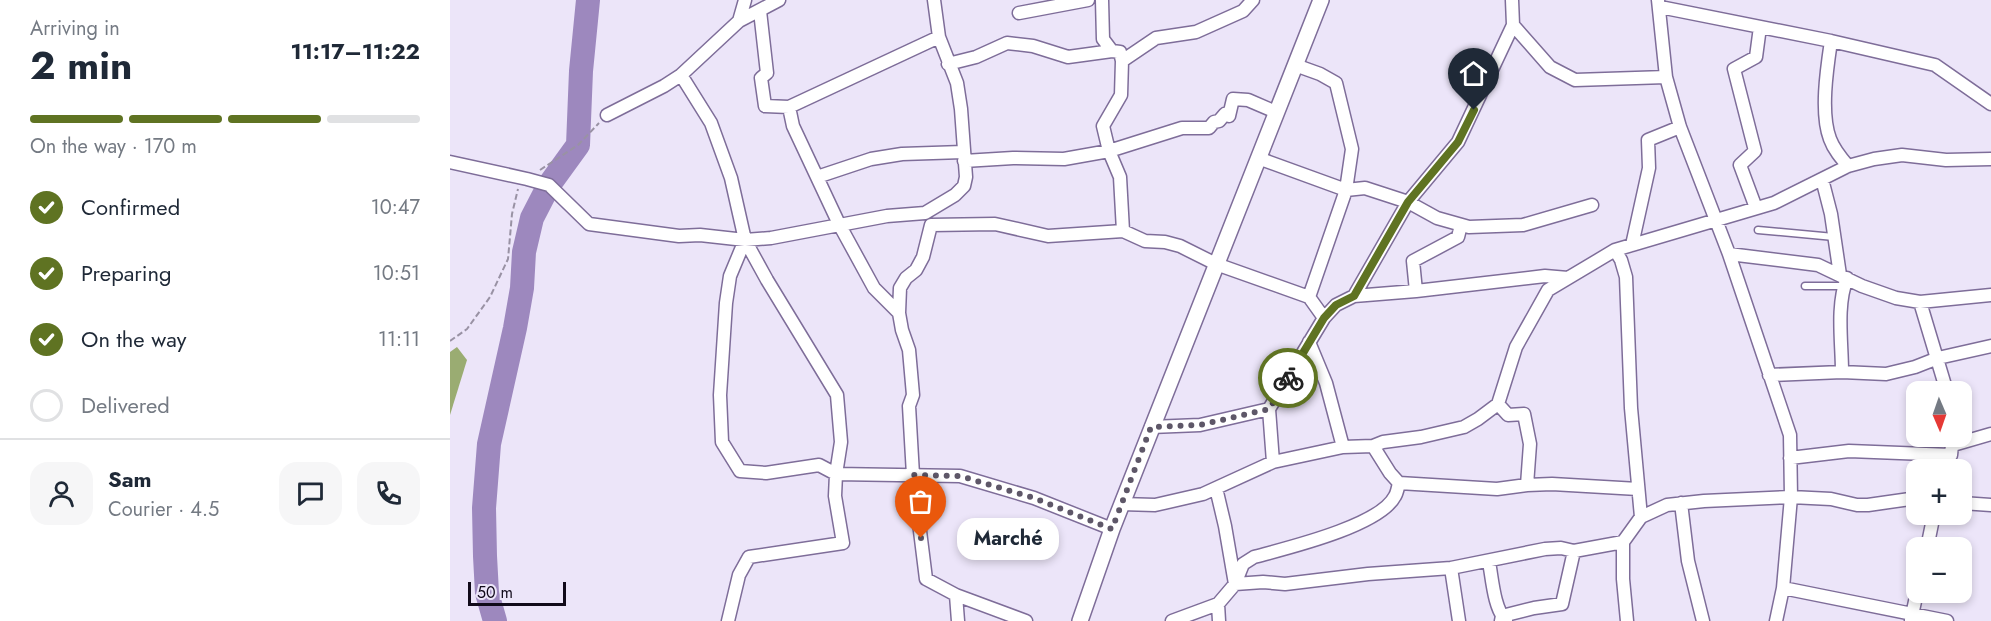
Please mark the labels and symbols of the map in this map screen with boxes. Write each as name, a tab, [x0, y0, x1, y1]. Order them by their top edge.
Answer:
pin	[1448, 48, 1499, 110]
courier	[1258, 348, 1318, 408]
north arrow	[1906, 381, 1972, 447]
pin	[895, 476, 946, 538]
callout: Marché	[957, 517, 1059, 559]
scale bar	[468, 579, 566, 606]

